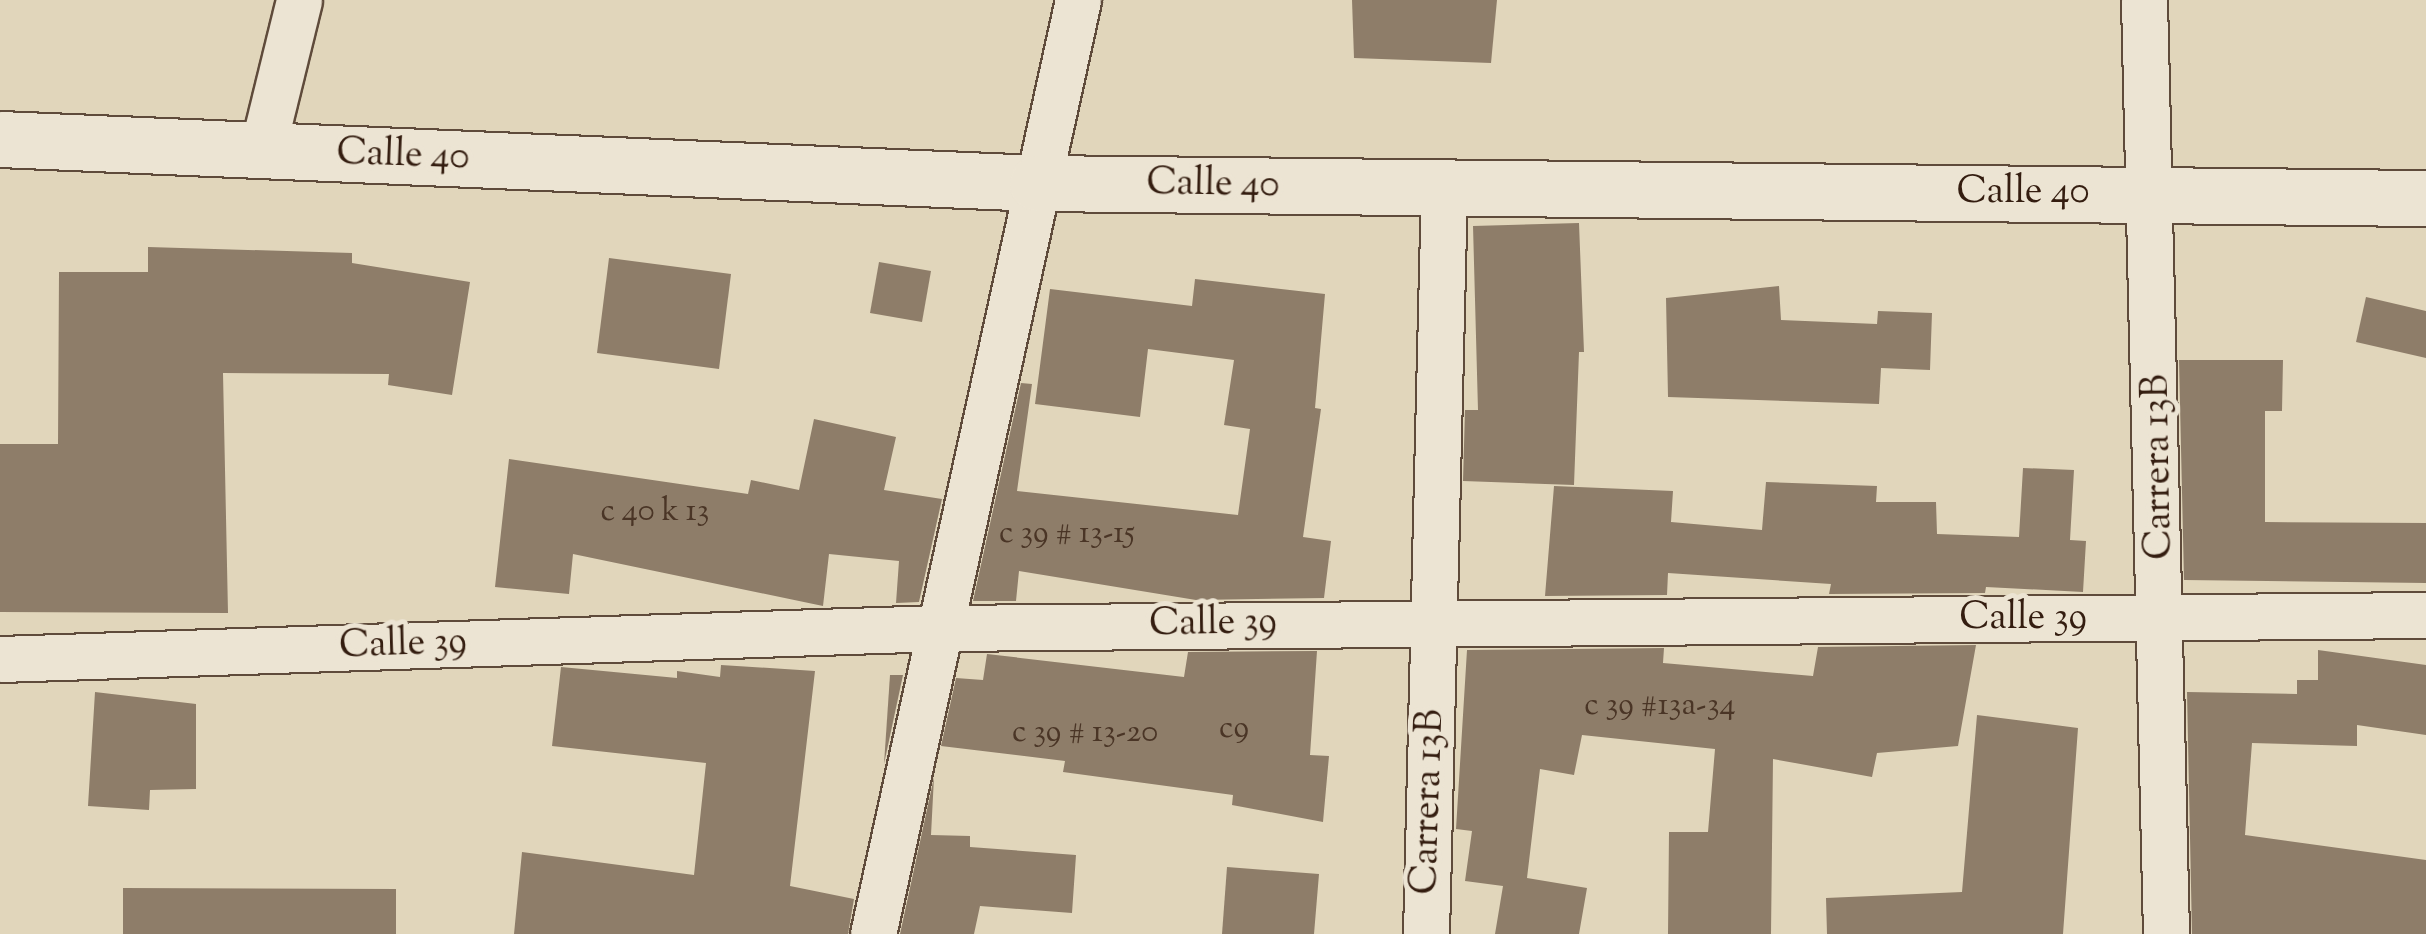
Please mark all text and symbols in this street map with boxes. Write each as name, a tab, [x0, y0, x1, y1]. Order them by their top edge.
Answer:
street label: Calle 40	[336, 132, 470, 182]
street label: Calle 40	[1146, 162, 1280, 210]
street label: Calle 40	[1956, 171, 2090, 217]
street label: Carrera 13B	[2136, 374, 2184, 560]
house number: c 40 k 13	[601, 493, 709, 531]
house number: c 39 # 13-15	[999, 515, 1135, 553]
street label: Calle 39	[1959, 597, 2087, 643]
street label: Calle 39	[1149, 601, 1277, 649]
street label: Calle 39	[338, 621, 468, 671]
house number: c 39 #13a-34	[1584, 687, 1736, 725]
street label: Carrera 13B	[1404, 709, 1456, 895]
house number: c9	[1219, 710, 1249, 748]
house number: c 39 # 13-20	[1012, 714, 1158, 752]

